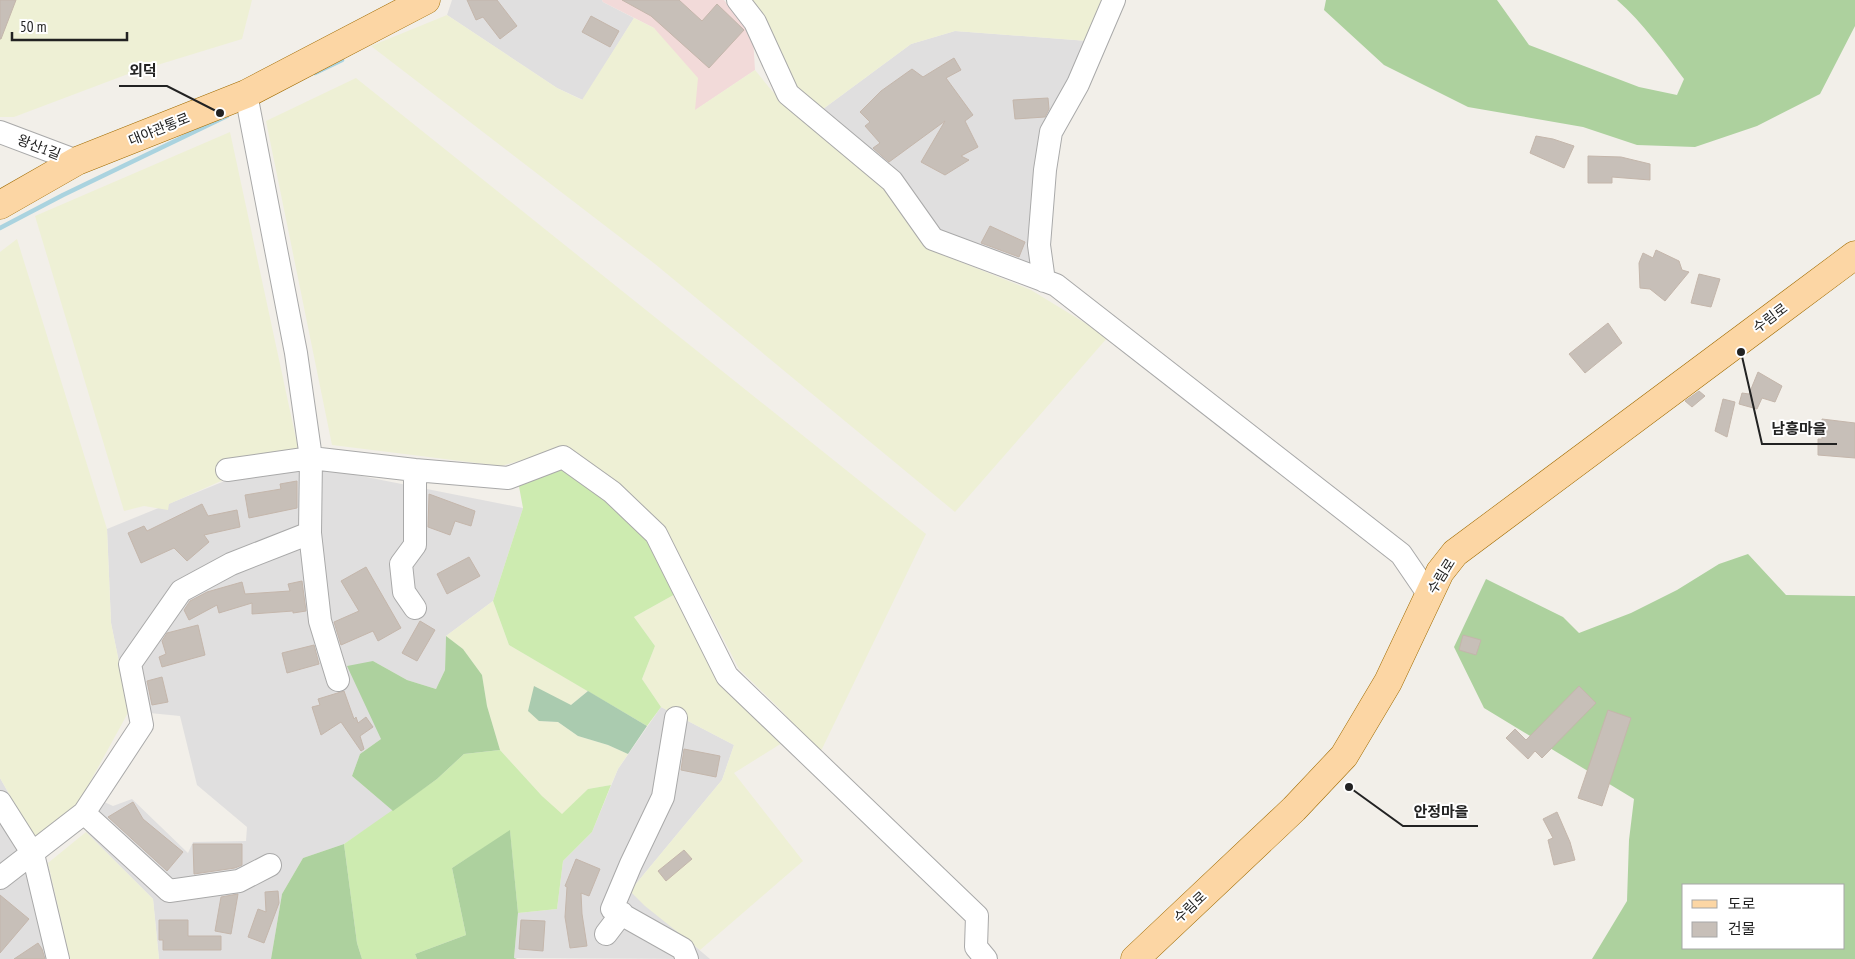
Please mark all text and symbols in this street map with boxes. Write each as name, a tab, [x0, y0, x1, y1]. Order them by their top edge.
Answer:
scale bar	[12, 10, 128, 42]
text: 50 m	[20, 17, 46, 36]
callout: 외덕	[119, 56, 167, 86]
text: 외덕	[129, 61, 157, 80]
street label: 대야관통로	[126, 109, 192, 149]
street label: 왕산1길	[15, 131, 63, 163]
street label: 수림로	[1749, 299, 1791, 337]
callout: 남흥마을	[1762, 414, 1837, 444]
text: 남흥마을	[1771, 419, 1827, 438]
street label: 수림로	[1423, 555, 1459, 597]
callout: 안정마을	[1403, 796, 1478, 826]
text: 안정마을	[1413, 802, 1469, 821]
legend	[1682, 884, 1845, 949]
street label: 수림로	[1170, 887, 1210, 927]
text: 도로	[1728, 894, 1756, 913]
text: 건물	[1728, 919, 1756, 938]

